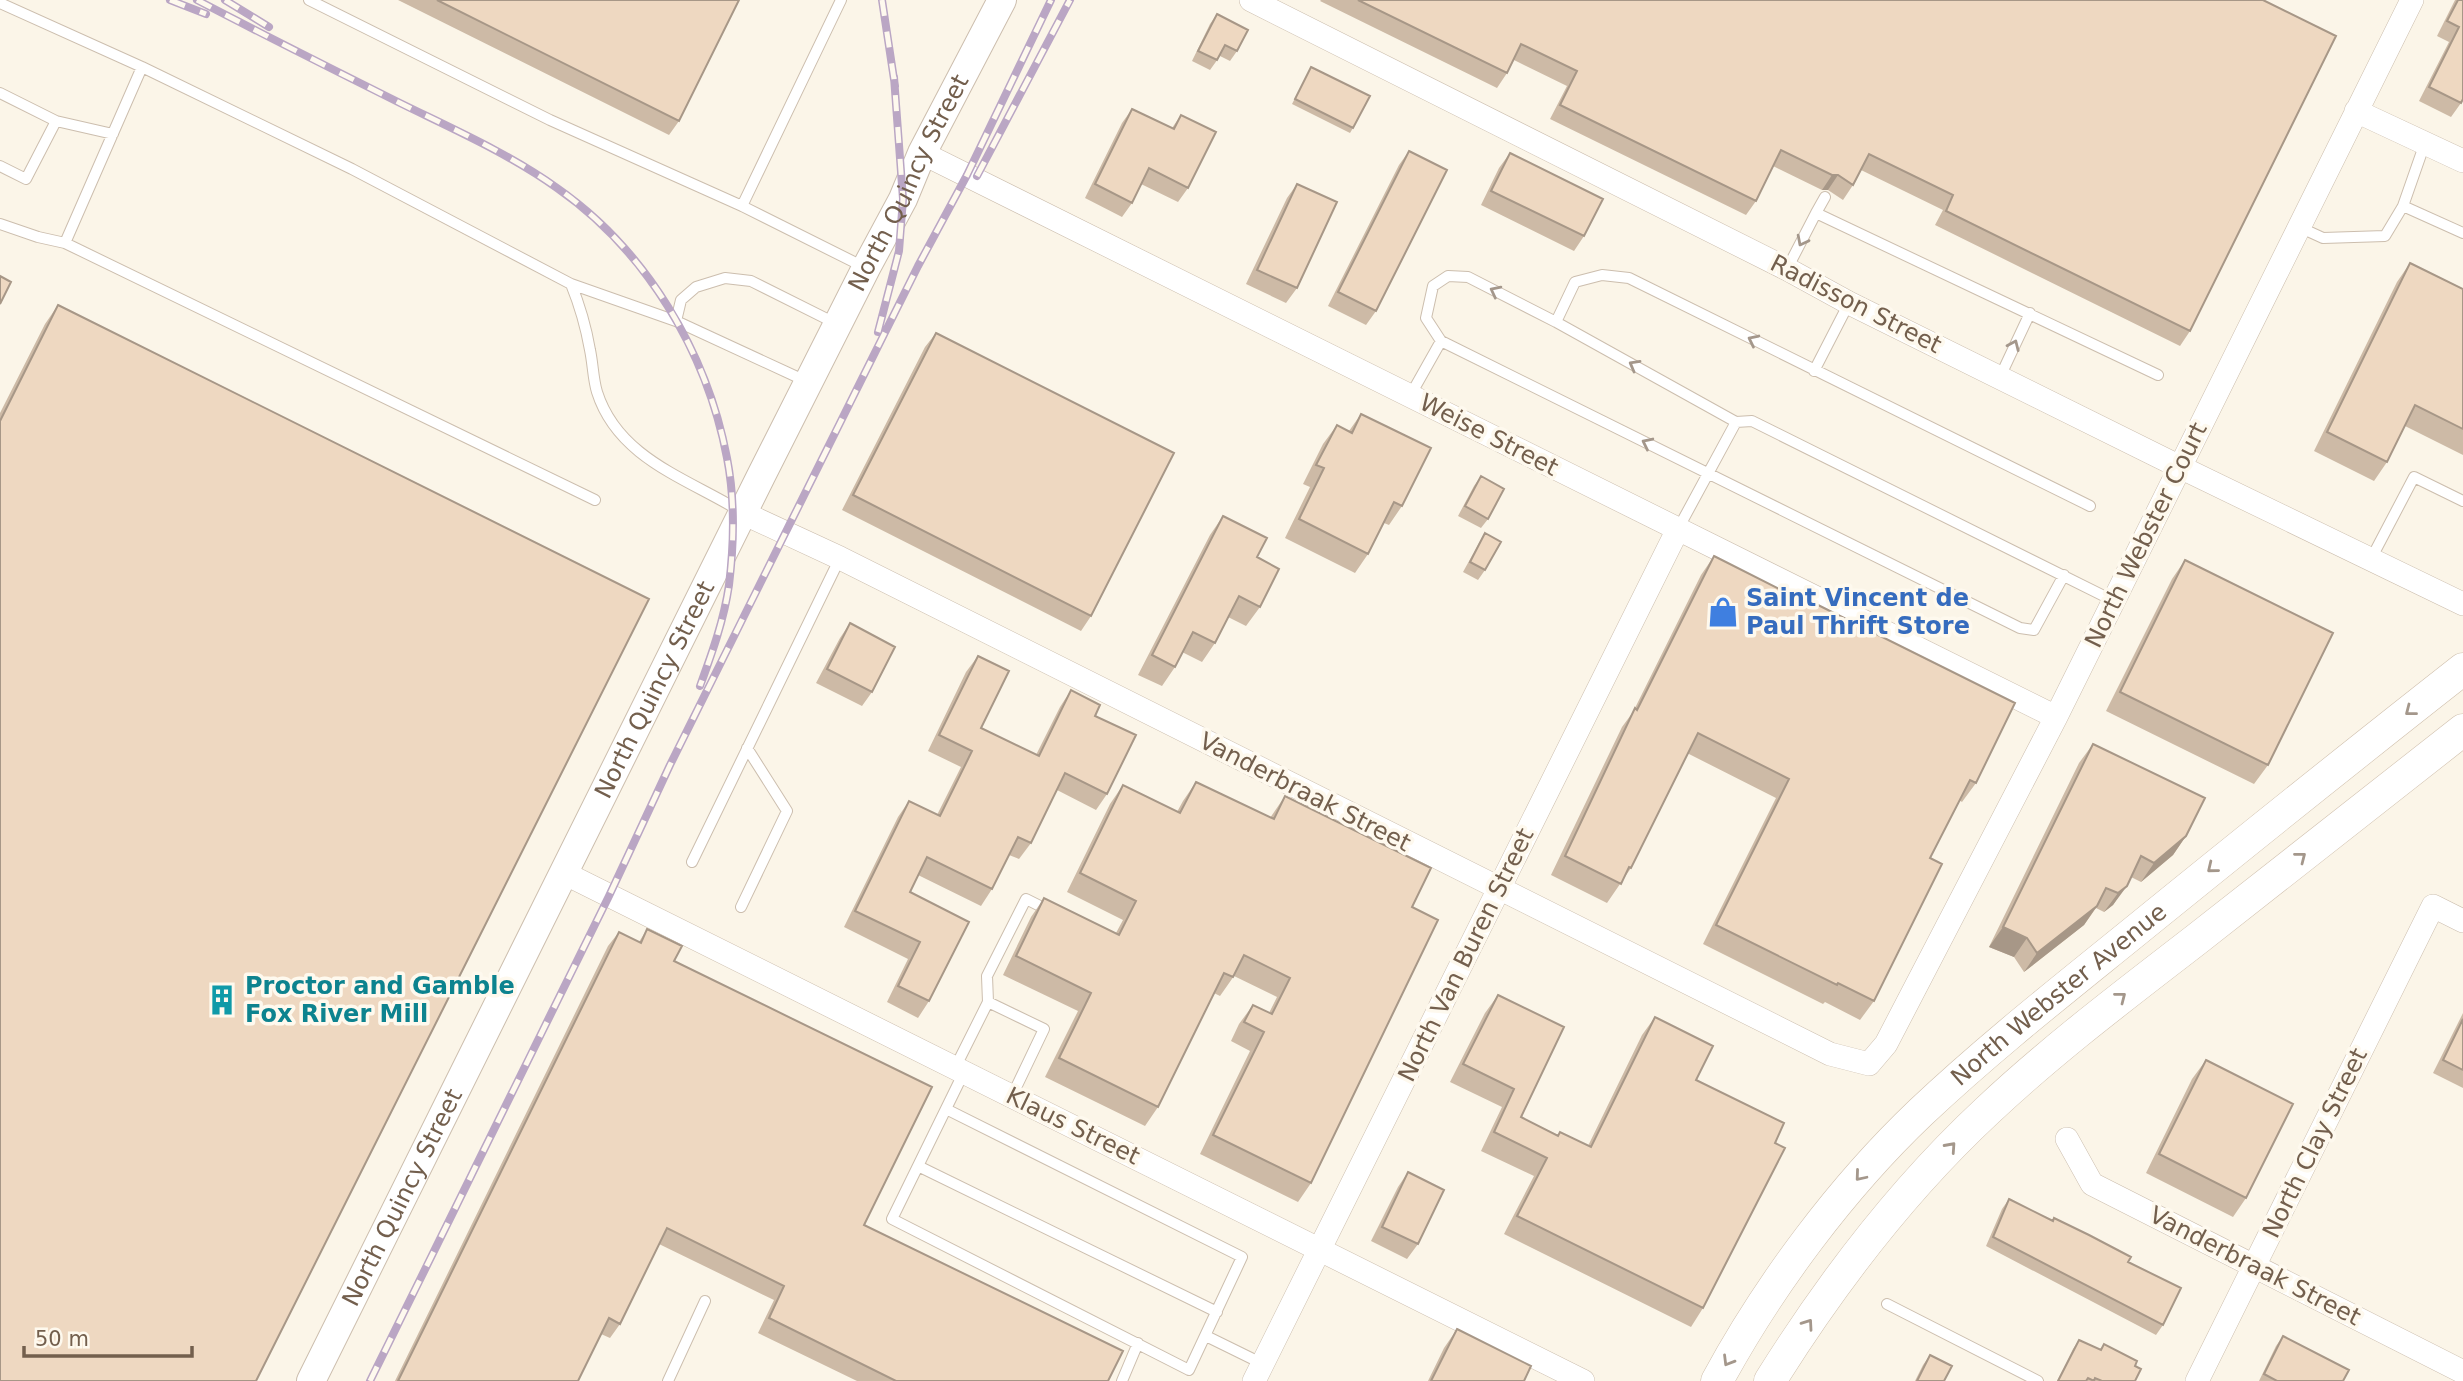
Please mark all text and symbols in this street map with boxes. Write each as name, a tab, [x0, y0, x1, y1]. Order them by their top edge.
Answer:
street label: North Quincy Street	[843, 70, 975, 296]
one-way arrow	[1796, 234, 1810, 246]
street label: Radisson Street	[1766, 249, 1946, 359]
one-way arrow	[1490, 286, 1502, 300]
one-way arrow	[1748, 335, 1760, 349]
one-way arrow	[2006, 339, 2020, 352]
one-way arrow	[1628, 360, 1641, 373]
street label: Weise Street	[1415, 388, 1563, 482]
street label: North Webster Court	[2079, 418, 2213, 652]
one-way arrow	[1642, 438, 1654, 452]
street label: North Quincy Street	[589, 577, 720, 803]
place label: Saint Vincent de Paul Thrift Store	[1746, 584, 1970, 640]
shop icon: Saint Vincent de Paul Thrift Store	[1706, 595, 1740, 629]
one-way arrow	[2405, 703, 2417, 716]
street label: Vanderbraak Street	[1195, 727, 1415, 857]
street label: North Van Buren Street	[1392, 824, 1540, 1086]
one-way arrow	[2293, 853, 2305, 866]
one-way arrow	[2208, 860, 2220, 873]
street label: North Webster Avenue	[1945, 898, 2172, 1091]
place label: Proctor and Gamble Fox River Mill	[245, 972, 515, 1028]
building icon: Proctor and Gamble Fox River Mill	[205, 983, 239, 1017]
one-way arrow	[2114, 993, 2126, 1006]
street label: North Clay Street	[2257, 1044, 2373, 1242]
street label: Klaus Street	[1002, 1082, 1144, 1170]
street label: North Quincy Street	[337, 1084, 468, 1311]
one-way arrow	[1943, 1143, 1955, 1156]
one-way arrow	[1856, 1169, 1869, 1181]
street label: Vanderbraak Street	[2145, 1201, 2365, 1331]
scale bar	[24, 1314, 192, 1358]
one-way arrow	[1800, 1319, 1812, 1332]
text: 50 m	[35, 1327, 89, 1351]
one-way arrow	[1724, 1354, 1737, 1367]

